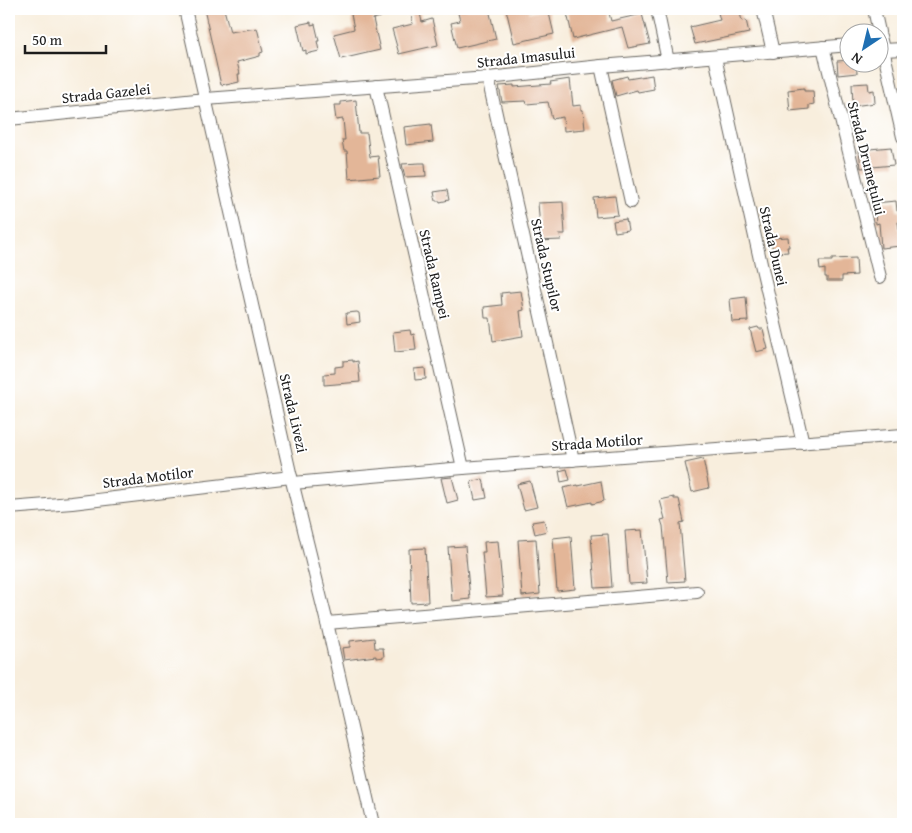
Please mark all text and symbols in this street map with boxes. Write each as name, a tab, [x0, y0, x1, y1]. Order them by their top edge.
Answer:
scale bar	[25, 22, 106, 54]
north arrow	[840, 22, 890, 72]
text: 50 m	[32, 29, 63, 50]
street label: Strada Imasului	[476, 41, 576, 73]
text: N	[846, 47, 866, 70]
street label: Strada Gazelei	[61, 78, 151, 108]
street label: Strada Drumețului	[843, 99, 891, 217]
street label: Strada Dunei	[755, 204, 793, 288]
street label: Strada Stupilor	[526, 216, 568, 314]
street label: Strada Rampei	[414, 227, 456, 321]
street label: Strada Livezi	[275, 371, 313, 455]
street label: Strada Motilor	[551, 428, 643, 456]
street label: Strada Motilor	[101, 461, 195, 493]

